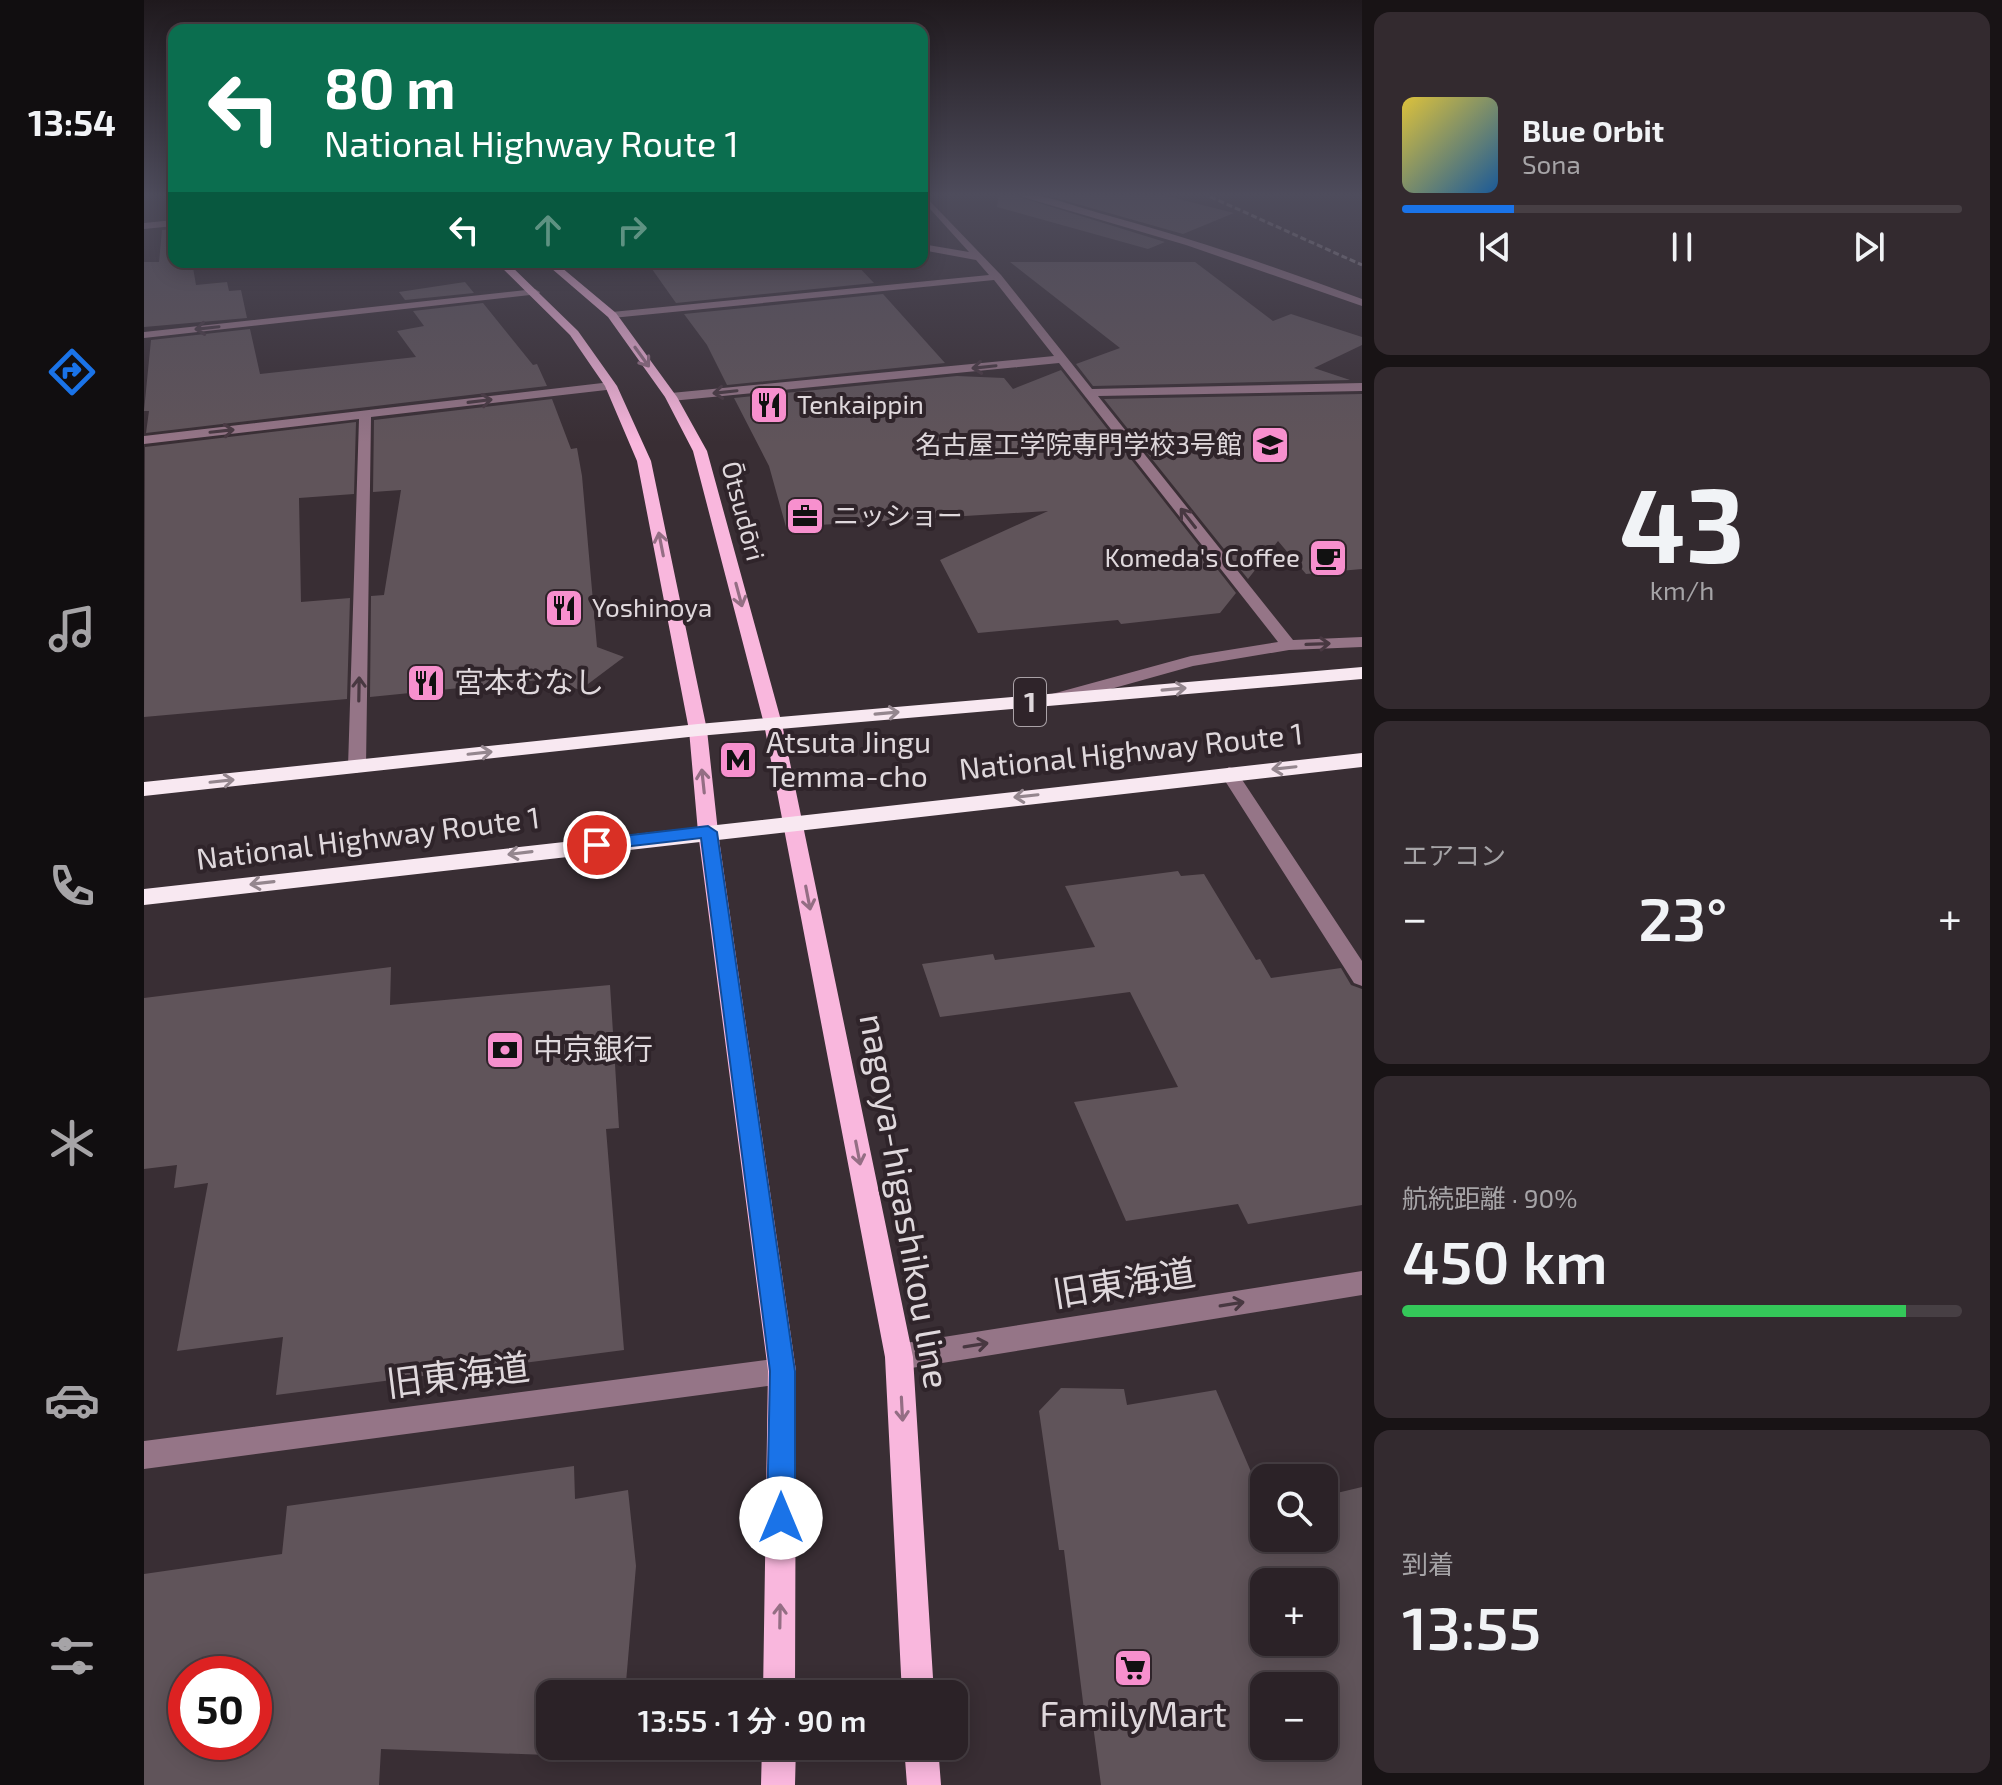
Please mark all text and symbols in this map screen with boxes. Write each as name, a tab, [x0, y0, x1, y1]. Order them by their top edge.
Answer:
text: 80 m	[324, 53, 456, 120]
icon: left	[192, 56, 296, 160]
text: 13:54	[28, 100, 116, 143]
text: Blue Orbit	[1522, 112, 1664, 148]
text: National Highway Route 1	[324, 121, 739, 164]
text: Sona	[1522, 148, 1581, 179]
icon: left	[442, 208, 486, 252]
icon: ahead	[526, 208, 570, 252]
icon: right	[610, 208, 654, 252]
icon: previous	[1473, 225, 1517, 269]
icon: pause	[1660, 225, 1704, 269]
icon: next	[1847, 225, 1891, 269]
one-way arrow	[194, 321, 221, 336]
icon: directions	[44, 344, 100, 400]
one-way arrow	[633, 346, 650, 367]
one-way arrow	[971, 359, 998, 374]
one-way arrow	[712, 384, 739, 399]
restaurant icon: Tenkaippin	[748, 384, 790, 426]
place label: Tenkaippin	[797, 388, 924, 419]
one-way arrow	[466, 394, 493, 409]
one-way arrow	[208, 423, 234, 438]
school or university icon: 名古屋工学院専門学校3号館	[1249, 424, 1291, 466]
place label: 名古屋工学院専門学校3号館	[916, 428, 1242, 459]
street label: Ōtsudōri	[716, 457, 773, 564]
text: 43	[1619, 459, 1745, 584]
office icon: ニッショー	[784, 495, 826, 537]
place label: ニッショー	[833, 499, 963, 530]
one-way arrow	[1180, 508, 1197, 529]
one-way arrow	[653, 532, 668, 557]
cafe icon: Komeda's Coffee	[1307, 537, 1349, 579]
place label: Komeda's Coffee	[1104, 541, 1300, 572]
text: km/h	[1650, 574, 1714, 605]
one-way arrow	[732, 582, 747, 608]
restaurant icon: Yoshinoya	[543, 587, 585, 629]
place label: Yoshinoya	[592, 591, 712, 622]
icon: music	[44, 601, 100, 657]
one-way arrow	[1304, 636, 1331, 651]
restaurant icon: 宮本むなし	[405, 662, 447, 704]
place label: 宮本むなし	[454, 663, 604, 699]
one-way arrow	[351, 676, 367, 703]
road number: 1	[1014, 678, 1046, 726]
one-way arrow	[1160, 681, 1187, 696]
one-way arrow	[873, 705, 900, 720]
street label: National Highway Route 1	[957, 714, 1305, 786]
place label: Atsuta Jingu Temma-cho	[766, 723, 931, 793]
metro station icon: Atsuta Jingu Temma-cho	[717, 739, 759, 781]
one-way arrow	[466, 746, 493, 761]
one-way arrow	[1271, 760, 1298, 775]
one-way arrow	[696, 768, 711, 795]
one-way arrow	[208, 774, 234, 789]
one-way arrow	[1013, 788, 1040, 803]
street label: National Highway Route 1	[194, 798, 541, 876]
pin	[563, 811, 631, 879]
icon: arrive	[575, 823, 619, 867]
text: エアコン	[1402, 839, 1506, 870]
one-way arrow	[508, 846, 534, 861]
icon: phone	[44, 858, 100, 914]
one-way arrow	[250, 876, 275, 891]
text: 23°	[1638, 881, 1727, 953]
one-way arrow	[801, 885, 816, 910]
text: −	[1402, 890, 1428, 943]
text: +	[1938, 890, 1962, 943]
street label: nagoya-higashikou line	[852, 1010, 961, 1392]
bank icon: 中京銀行	[484, 1029, 526, 1071]
place label: 中京銀行	[533, 1030, 653, 1066]
icon: climate	[44, 1115, 100, 1171]
one-way arrow	[851, 1140, 866, 1166]
text: 航続距離 · 90%	[1402, 1182, 1578, 1213]
text: 450 km	[1402, 1224, 1608, 1296]
street label: 旧東海道	[1049, 1249, 1198, 1314]
one-way arrow	[1219, 1295, 1245, 1310]
one-way arrow	[963, 1337, 988, 1352]
street label: 旧東海道	[384, 1343, 532, 1404]
icon: car	[44, 1372, 100, 1428]
one-way arrow	[895, 1395, 910, 1422]
map controls	[1250, 1464, 1338, 1760]
button: search	[1250, 1464, 1338, 1552]
position arrow	[739, 1476, 823, 1560]
text: 到着	[1402, 1548, 1454, 1579]
button: +	[1250, 1568, 1338, 1656]
text: 13:55	[1402, 1590, 1541, 1662]
one-way arrow	[772, 1603, 788, 1630]
icon: filters	[44, 1628, 100, 1684]
supermarket icon: FamilyMart	[1112, 1647, 1154, 1689]
speed limit sign: 50	[168, 1656, 272, 1760]
button: −	[1250, 1672, 1338, 1760]
place label: FamilyMart	[1039, 1691, 1227, 1734]
text: 13:55 · 1 分 · 90 m	[638, 1702, 866, 1738]

